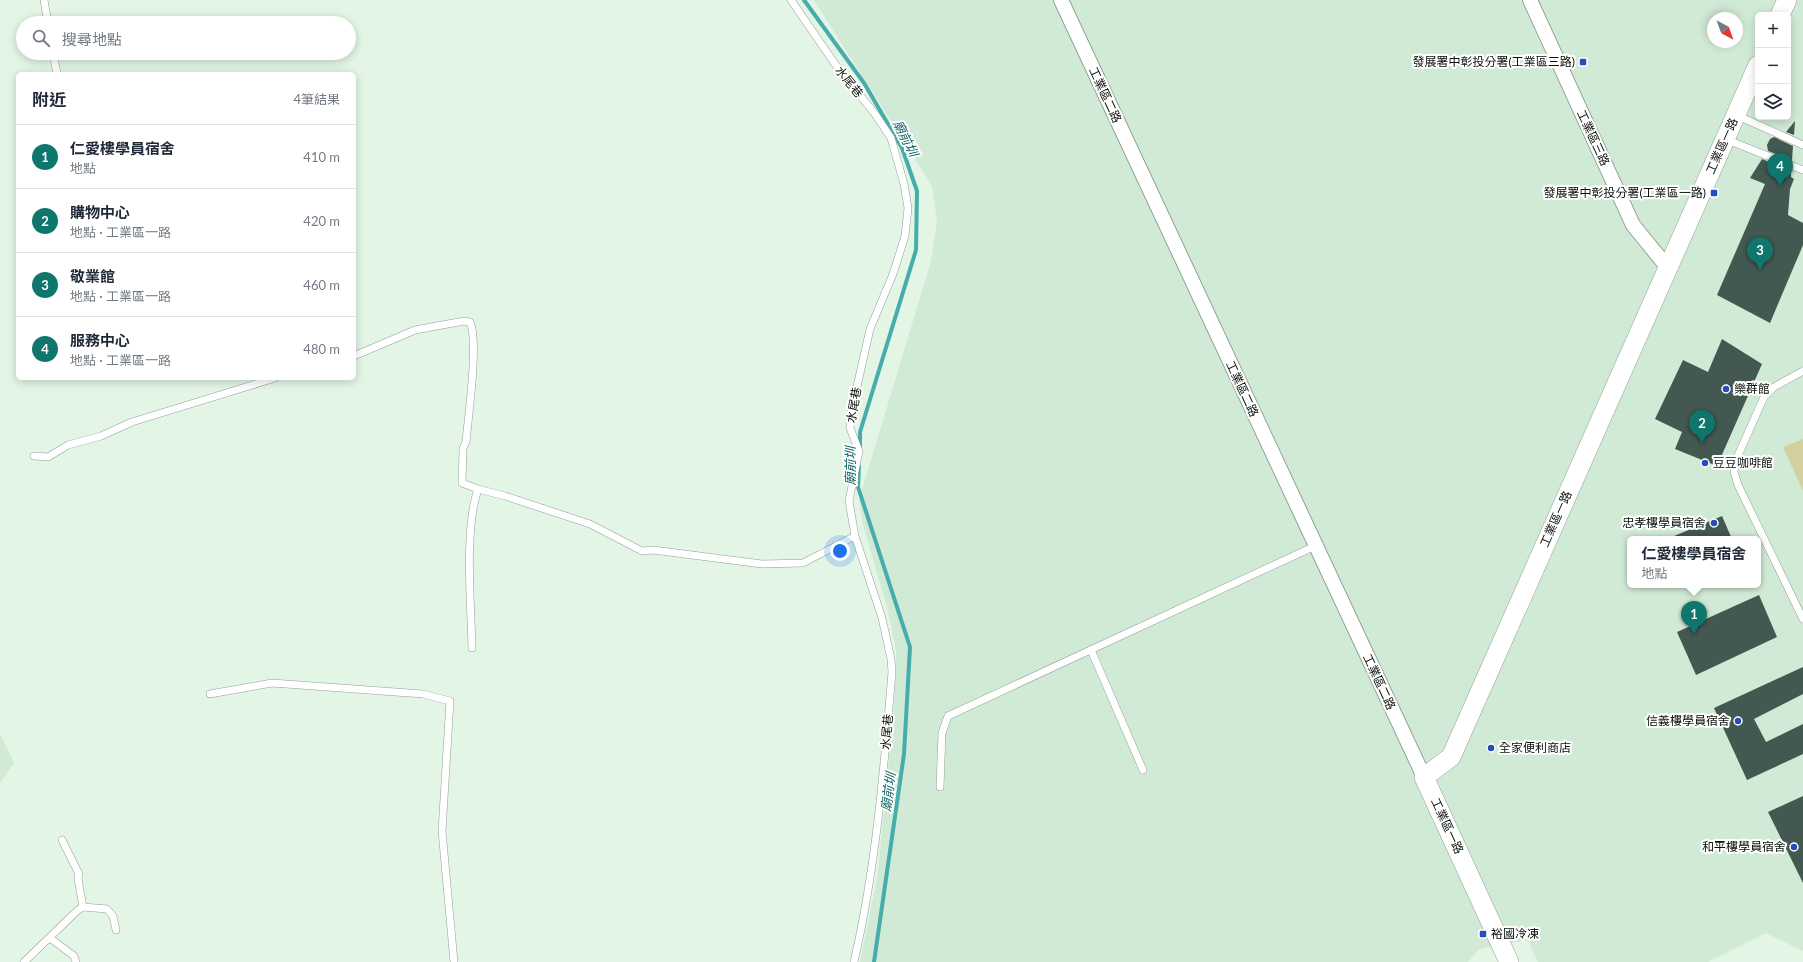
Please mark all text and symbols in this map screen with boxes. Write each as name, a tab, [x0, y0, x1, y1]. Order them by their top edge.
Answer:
north arrow	[1707, 12, 1743, 48]
map controls	[1755, 12, 1791, 120]
button: +	[1755, 12, 1791, 48]
search box	[16, 16, 356, 60]
icon: search	[30, 27, 52, 49]
text: 搜尋地點	[62, 30, 122, 48]
button: −	[1755, 48, 1791, 84]
place label: 發展署中彰投分署(工業區三路)	[1413, 54, 1575, 69]
marker: 發展署中彰投分署(工業區三路)	[1578, 57, 1588, 67]
street label: 水尾巷	[832, 63, 867, 100]
street label: 工業區二路	[1086, 64, 1125, 125]
button: layers	[1755, 84, 1791, 120]
text: 附近	[32, 89, 66, 110]
text: 4筆結果	[293, 91, 340, 107]
street label: 工業區三路	[1574, 107, 1613, 168]
street label: 工業區一路	[1702, 115, 1741, 176]
water label: 廟前圳	[890, 117, 923, 161]
text: 仁愛樓學員宿舍	[70, 139, 175, 157]
text: 1	[41, 149, 49, 165]
text: 410 m	[303, 149, 340, 165]
pin: 4	[1767, 153, 1793, 186]
text: 地點	[70, 160, 96, 176]
place label: 發展署中彰投分署(工業區一路)	[1544, 185, 1706, 200]
marker: 發展署中彰投分署(工業區一路)	[1709, 188, 1719, 198]
text: 購物中心	[70, 203, 130, 221]
text: 2	[41, 213, 49, 229]
text: 420 m	[303, 213, 340, 229]
text: 地點 · 工業區一路	[70, 224, 171, 240]
pin: 3	[1747, 237, 1773, 270]
text: 敬業館	[70, 267, 115, 285]
text: 3	[41, 277, 49, 293]
text: 460 m	[303, 277, 340, 293]
text: 地點 · 工業區一路	[70, 288, 171, 304]
text: 服務中心	[70, 331, 130, 349]
text: 4	[41, 341, 49, 357]
text: 480 m	[303, 341, 340, 357]
text: 地點 · 工業區一路	[70, 352, 171, 368]
street label: 工業區二路	[1223, 358, 1262, 419]
place label: 樂群館	[1734, 381, 1770, 396]
marker: 樂群館	[1721, 384, 1731, 394]
street label: 水尾巷	[843, 386, 864, 424]
pin: 2	[1689, 410, 1715, 443]
water label: 廟前圳	[842, 445, 858, 486]
place label: 豆豆咖啡館	[1713, 455, 1773, 470]
marker: 豆豆咖啡館	[1700, 458, 1710, 468]
street label: 工業區一路	[1536, 488, 1575, 549]
place label: 忠孝樓學員宿舍	[1622, 515, 1706, 530]
marker: 忠孝樓學員宿舍	[1709, 518, 1719, 528]
popup	[1627, 536, 1761, 588]
your location	[830, 541, 850, 561]
text: 仁愛樓學員宿舍	[1641, 544, 1747, 562]
text: 地點	[1641, 565, 1668, 581]
pin: 1	[1681, 601, 1707, 634]
street label: 工業區二路	[1360, 651, 1399, 712]
street label: 水尾巷	[877, 713, 896, 751]
place label: 信義樓學員宿舍	[1646, 713, 1730, 728]
marker: 信義樓學員宿舍	[1733, 716, 1743, 726]
place label: 全家便利商店	[1499, 740, 1571, 755]
marker: 全家便利商店	[1486, 743, 1496, 753]
water label: 廟前圳	[877, 770, 899, 812]
street label: 工業區一路	[1428, 795, 1467, 856]
place label: 和平樓學員宿舍	[1702, 839, 1786, 854]
marker: 和平樓學員宿舍	[1789, 842, 1799, 852]
place label: 裕國冷凍	[1491, 926, 1539, 941]
marker: 裕國冷凍	[1478, 929, 1488, 939]

